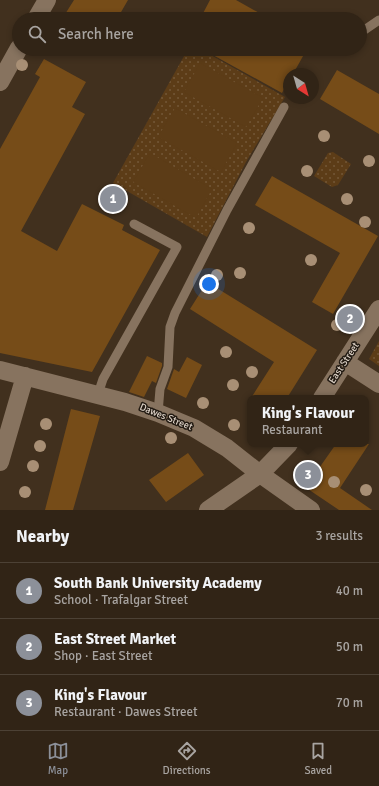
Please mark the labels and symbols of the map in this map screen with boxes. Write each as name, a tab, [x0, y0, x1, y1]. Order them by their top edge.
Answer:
north arrow	[283, 68, 319, 104]
pin: 1	[100, 184, 126, 214]
your location	[199, 274, 219, 294]
pin: 2	[337, 304, 363, 334]
street label: East Street	[326, 340, 362, 386]
street label: Dawes Street	[138, 401, 195, 433]
pin: 3	[295, 460, 321, 490]

